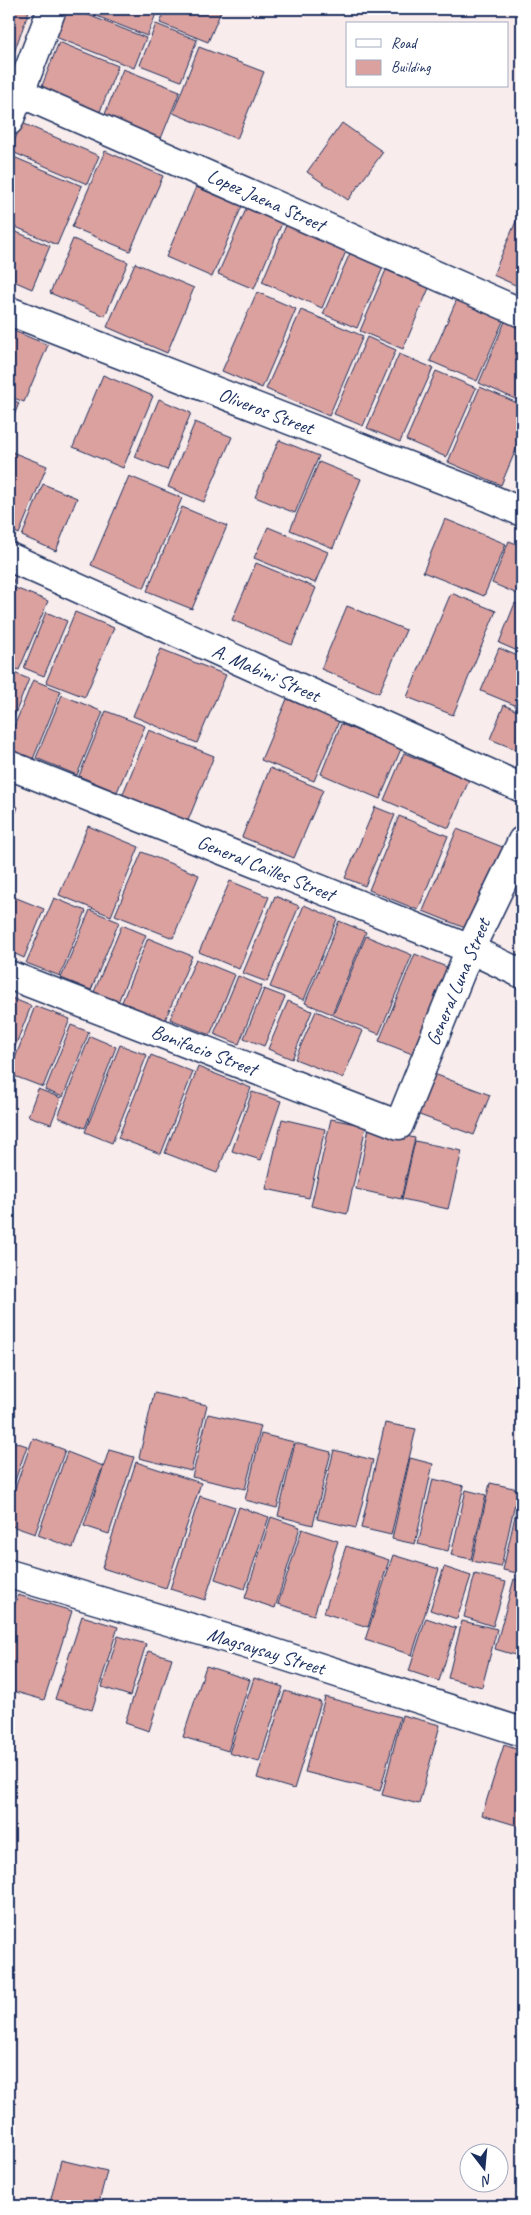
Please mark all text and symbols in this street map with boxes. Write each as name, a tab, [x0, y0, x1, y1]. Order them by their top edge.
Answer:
legend	[346, 22, 508, 88]
text: Road	[391, 34, 418, 53]
text: Building	[391, 58, 431, 77]
street label: Lopez Jaena Street	[203, 163, 332, 238]
street label: Oliveros Street	[215, 381, 319, 441]
street label: A. Mabini Street	[208, 638, 326, 709]
street label: General Cailles Street	[194, 829, 341, 908]
street label: General Luna Street	[420, 913, 497, 1049]
street label: Bonifacio Street	[148, 1018, 263, 1083]
street label: Magsaysay Street	[204, 1621, 330, 1681]
north arrow	[458, 2142, 508, 2192]
text: N	[479, 2171, 494, 2190]

